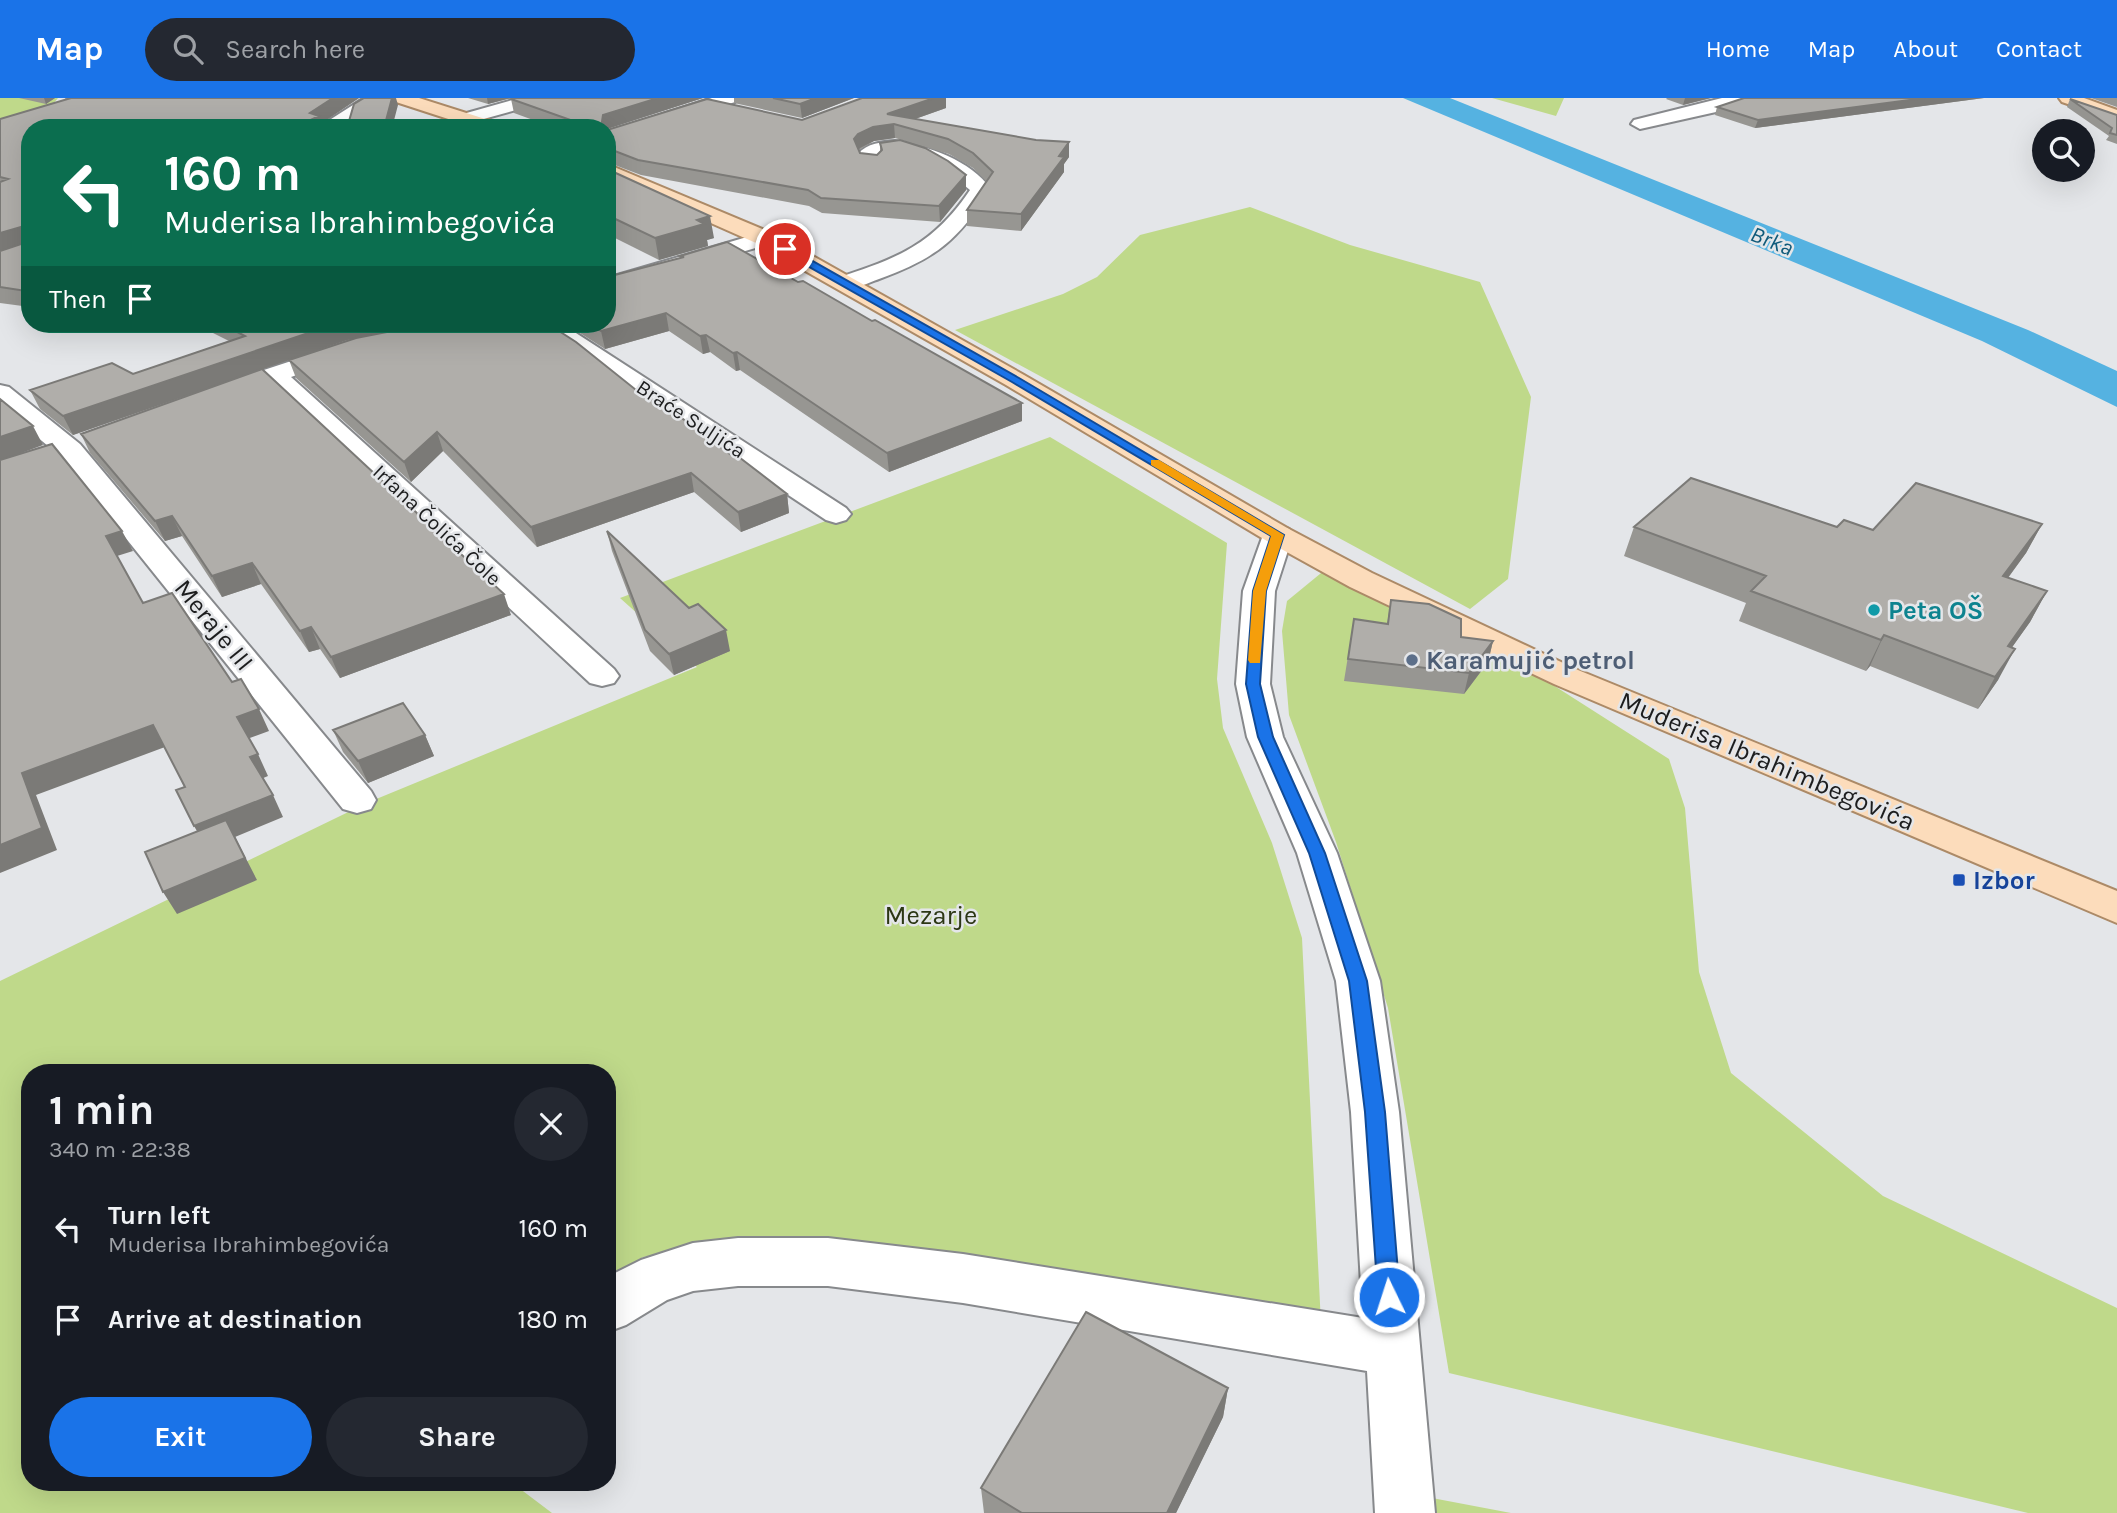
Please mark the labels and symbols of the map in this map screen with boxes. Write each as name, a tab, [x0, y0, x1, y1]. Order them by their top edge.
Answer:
pin	[755, 219, 815, 279]
water label: Brka	[1747, 220, 1797, 262]
street label: Braće Suljića	[632, 375, 750, 463]
street label: Irfana Čolića Čole	[368, 460, 506, 590]
street label: Meraje III	[168, 573, 260, 677]
place label: Peta OŠ	[1888, 594, 1983, 626]
marker: Peta OŠ	[1866, 602, 1882, 618]
place label: Karamujić petrol	[1426, 645, 1635, 676]
marker: Karamujić petrol	[1404, 652, 1420, 668]
street label: Muderisa Ibrahimbegovića	[1615, 685, 1919, 837]
place label: Izbor	[1973, 865, 2035, 896]
marker: Izbor	[1951, 872, 1967, 888]
park label: Mezarje	[885, 900, 977, 931]
position arrow	[1352, 1260, 1426, 1334]

